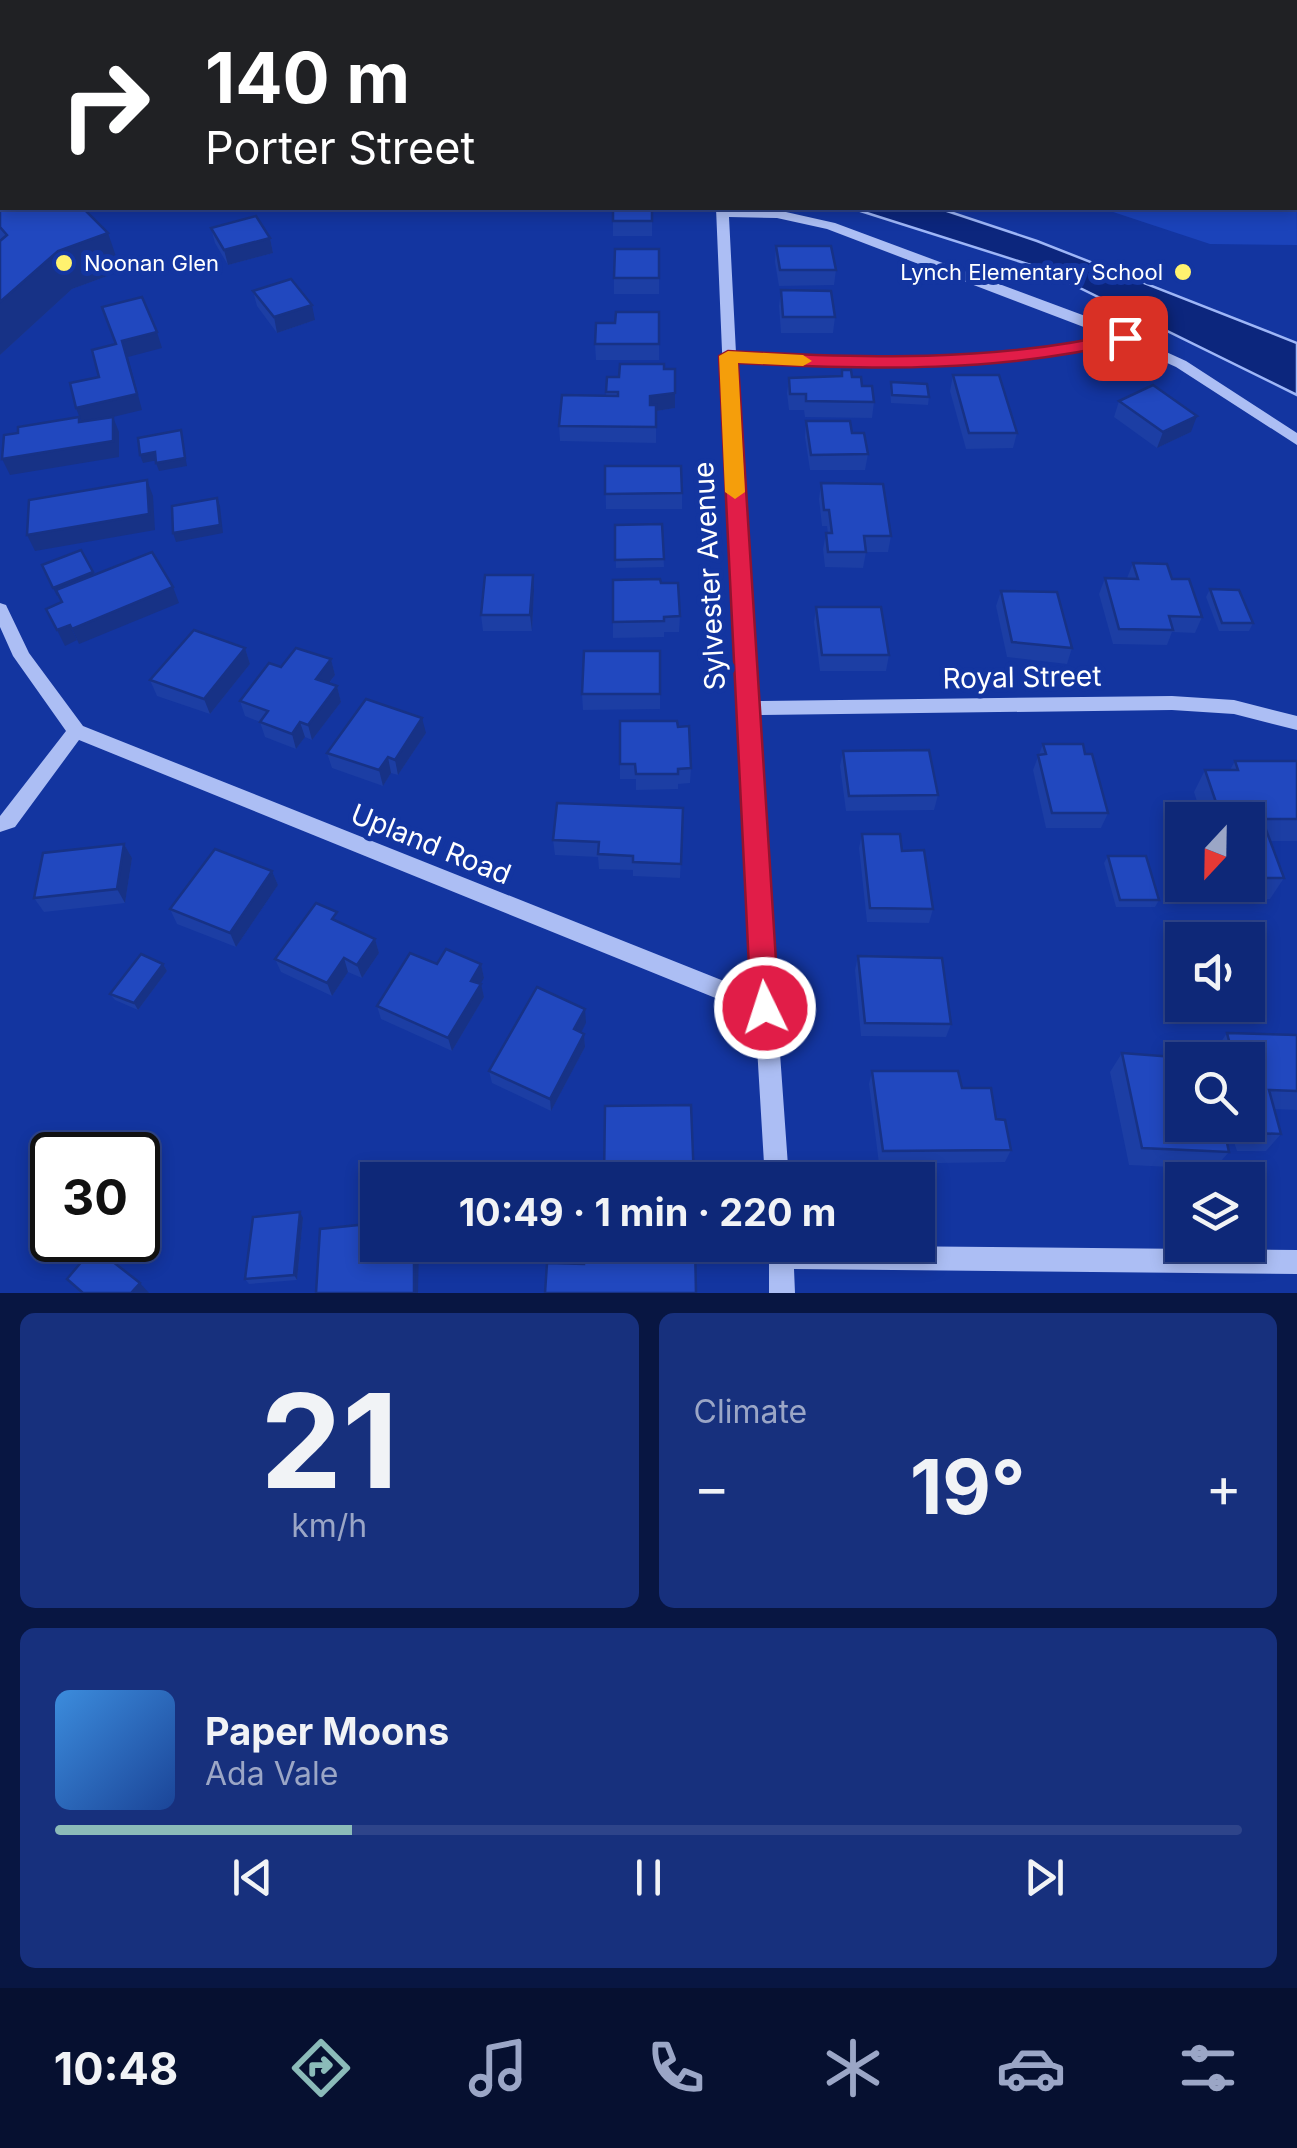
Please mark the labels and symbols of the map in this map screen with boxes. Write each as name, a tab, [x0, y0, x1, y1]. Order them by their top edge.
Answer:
place label: Noonan Glen	[84, 250, 219, 276]
marker: Noonan Glen	[53, 252, 75, 274]
place label: Lynch Elementary School	[900, 259, 1163, 285]
marker: Lynch Elementary School	[1172, 261, 1194, 283]
pin	[1083, 296, 1168, 381]
street label: Sylvester Avenue	[686, 461, 732, 691]
street label: Royal Street	[942, 659, 1102, 695]
street label: Upland Road	[346, 796, 516, 892]
north arrow	[1165, 802, 1265, 902]
position arrow	[713, 956, 817, 1060]
speed limit sign: 30	[30, 1132, 160, 1262]

